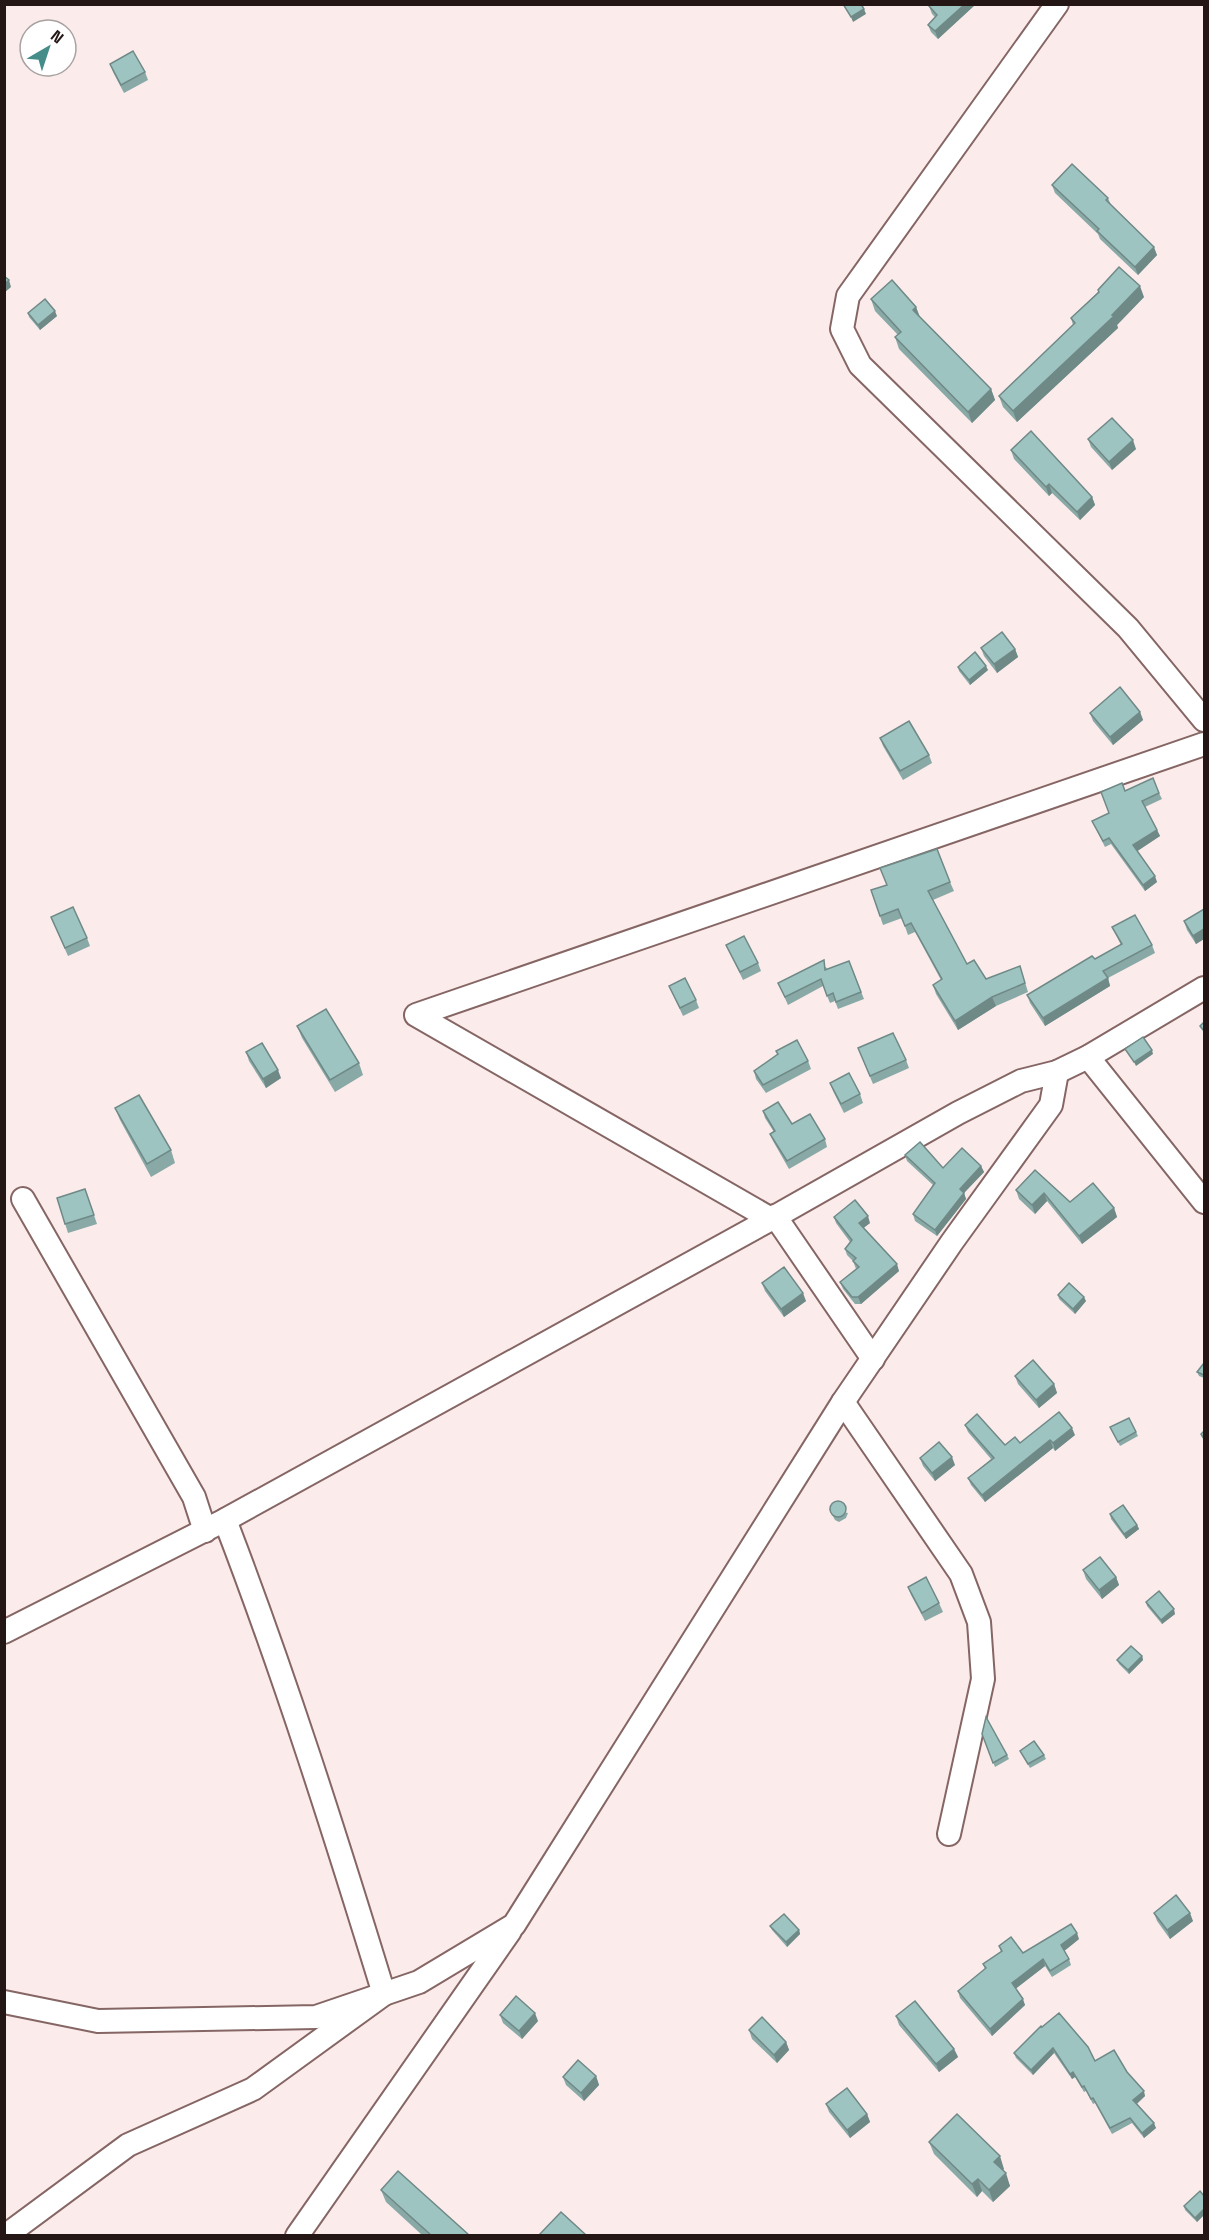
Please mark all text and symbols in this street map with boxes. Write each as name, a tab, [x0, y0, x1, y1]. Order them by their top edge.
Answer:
north arrow	[18, 18, 78, 78]
text: N	[46, 25, 68, 48]

